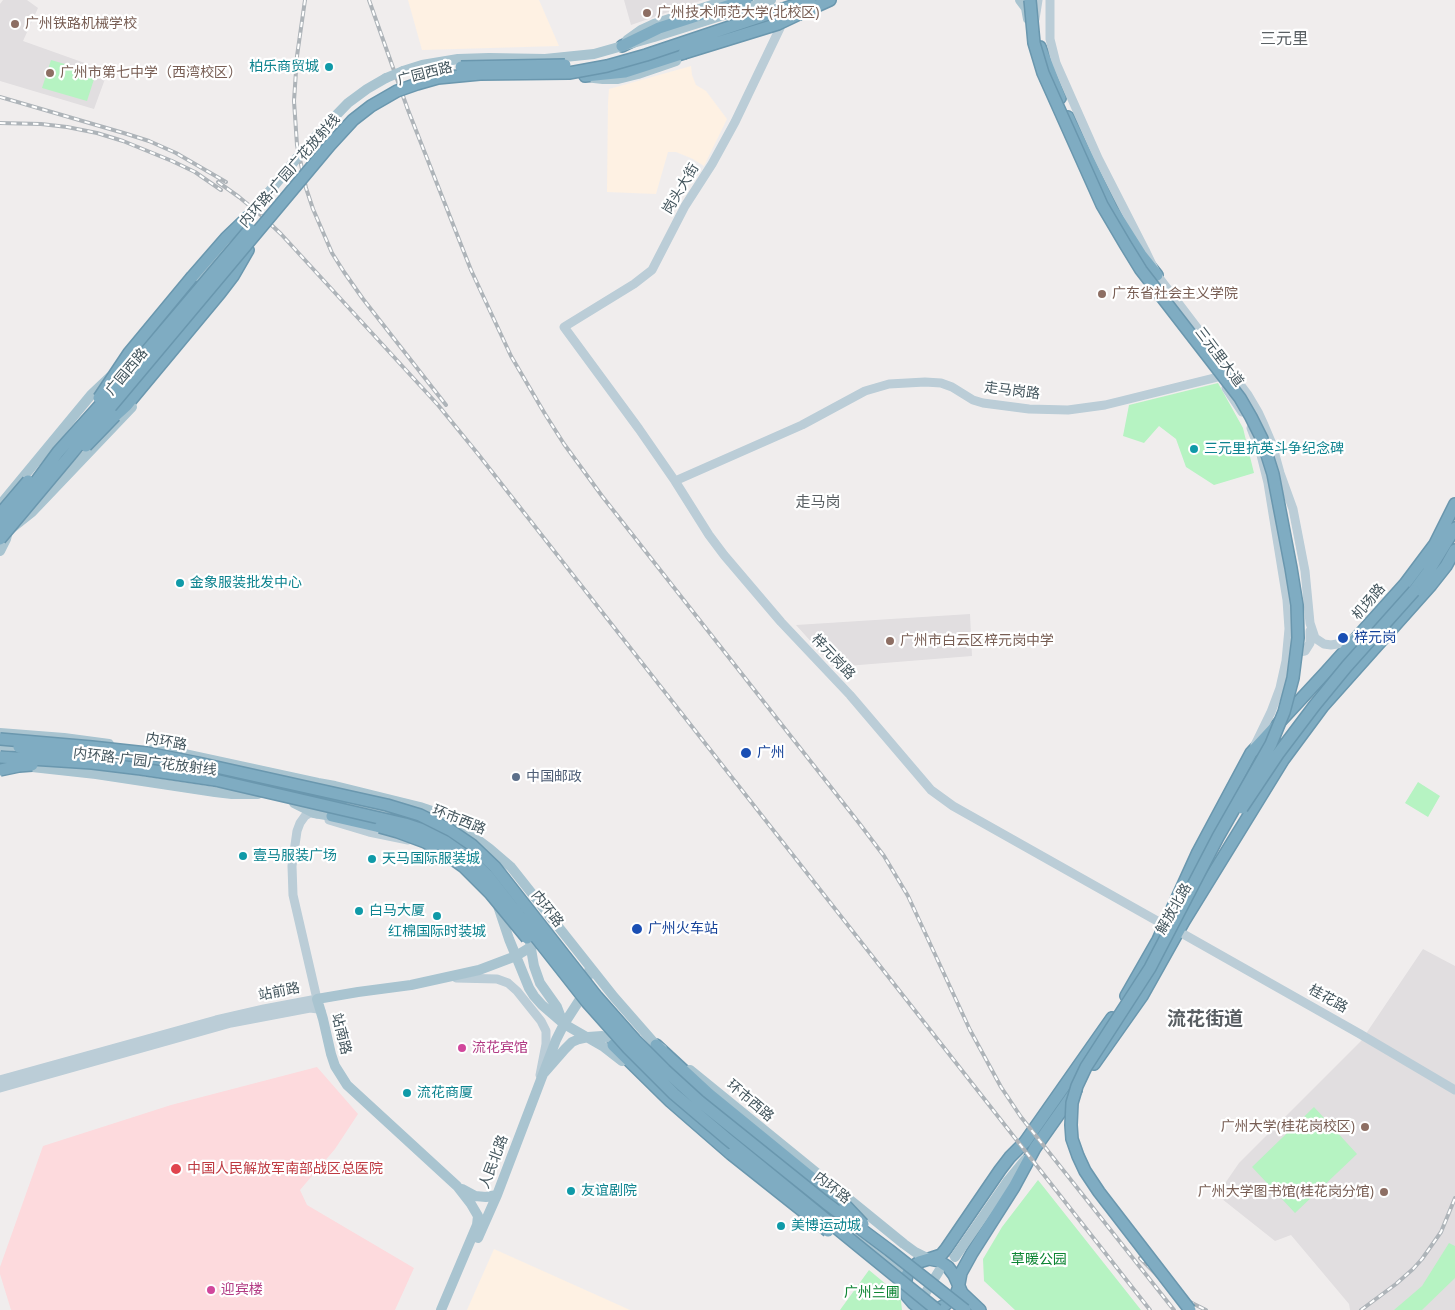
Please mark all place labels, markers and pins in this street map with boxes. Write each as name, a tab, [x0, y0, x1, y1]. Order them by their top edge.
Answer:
place label: 广州技术师范大学(北校区)	[657, 5, 819, 21]
marker: 广州技术师范大学(北校区)	[641, 7, 653, 19]
place label: 广州铁路机械学校	[25, 16, 137, 32]
marker: 广州铁路机械学校	[9, 18, 21, 30]
place label: 柏乐商贸城	[249, 59, 319, 75]
marker: 柏乐商贸城	[323, 61, 335, 73]
place label: 广州市第七中学（西湾校区）	[60, 65, 242, 81]
marker: 广州市第七中学（西湾校区）	[44, 67, 56, 79]
place label: 广东省社会主义学院	[1112, 286, 1238, 302]
marker: 广东省社会主义学院	[1096, 288, 1108, 300]
place label: 三元里抗英斗争纪念碑	[1204, 441, 1344, 457]
marker: 三元里抗英斗争纪念碑	[1188, 443, 1200, 455]
place label: 金象服装批发中心	[190, 575, 302, 591]
marker: 金象服装批发中心	[174, 577, 186, 589]
place label: 梓元岗	[1354, 630, 1396, 646]
marker: 梓元岗	[1336, 631, 1350, 645]
place label: 广州市白云区梓元岗中学	[900, 633, 1054, 649]
marker: 广州市白云区梓元岗中学	[884, 635, 896, 647]
place label: 广州	[757, 745, 785, 761]
marker: 广州	[739, 746, 753, 760]
place label: 中国邮政	[526, 769, 582, 785]
marker: 中国邮政	[510, 771, 522, 783]
place label: 壹马服装广场	[253, 848, 337, 864]
marker: 壹马服装广场	[237, 850, 249, 862]
place label: 天马国际服装城	[382, 851, 480, 867]
marker: 天马国际服装城	[366, 853, 378, 865]
place label: 白马大厦	[369, 903, 425, 919]
marker: 白马大厦	[353, 905, 365, 917]
marker: 红棉国际时装城	[431, 910, 443, 922]
place label: 广州火车站	[648, 921, 718, 937]
marker: 广州火车站	[630, 922, 644, 936]
place label: 红棉国际时装城	[388, 924, 486, 940]
place label: 流花宾馆	[472, 1040, 528, 1056]
marker: 流花宾馆	[456, 1042, 468, 1054]
place label: 流花商厦	[417, 1085, 473, 1101]
marker: 流花商厦	[401, 1087, 413, 1099]
place label: 广州大学(桂花岗校区)	[1221, 1119, 1355, 1135]
marker: 广州大学(桂花岗校区)	[1359, 1121, 1371, 1133]
place label: 中国人民解放军南部战区总医院	[187, 1161, 383, 1177]
marker: 中国人民解放军南部战区总医院	[169, 1162, 183, 1176]
place label: 友谊剧院	[581, 1183, 637, 1199]
place label: 广州大学图书馆(桂花岗分馆)	[1198, 1184, 1374, 1200]
marker: 友谊剧院	[565, 1185, 577, 1197]
marker: 广州大学图书馆(桂花岗分馆)	[1378, 1186, 1390, 1198]
place label: 美博运动城	[791, 1218, 861, 1234]
marker: 美博运动城	[775, 1220, 787, 1232]
place label: 迎宾楼	[221, 1282, 263, 1298]
marker: 迎宾楼	[205, 1284, 217, 1296]

